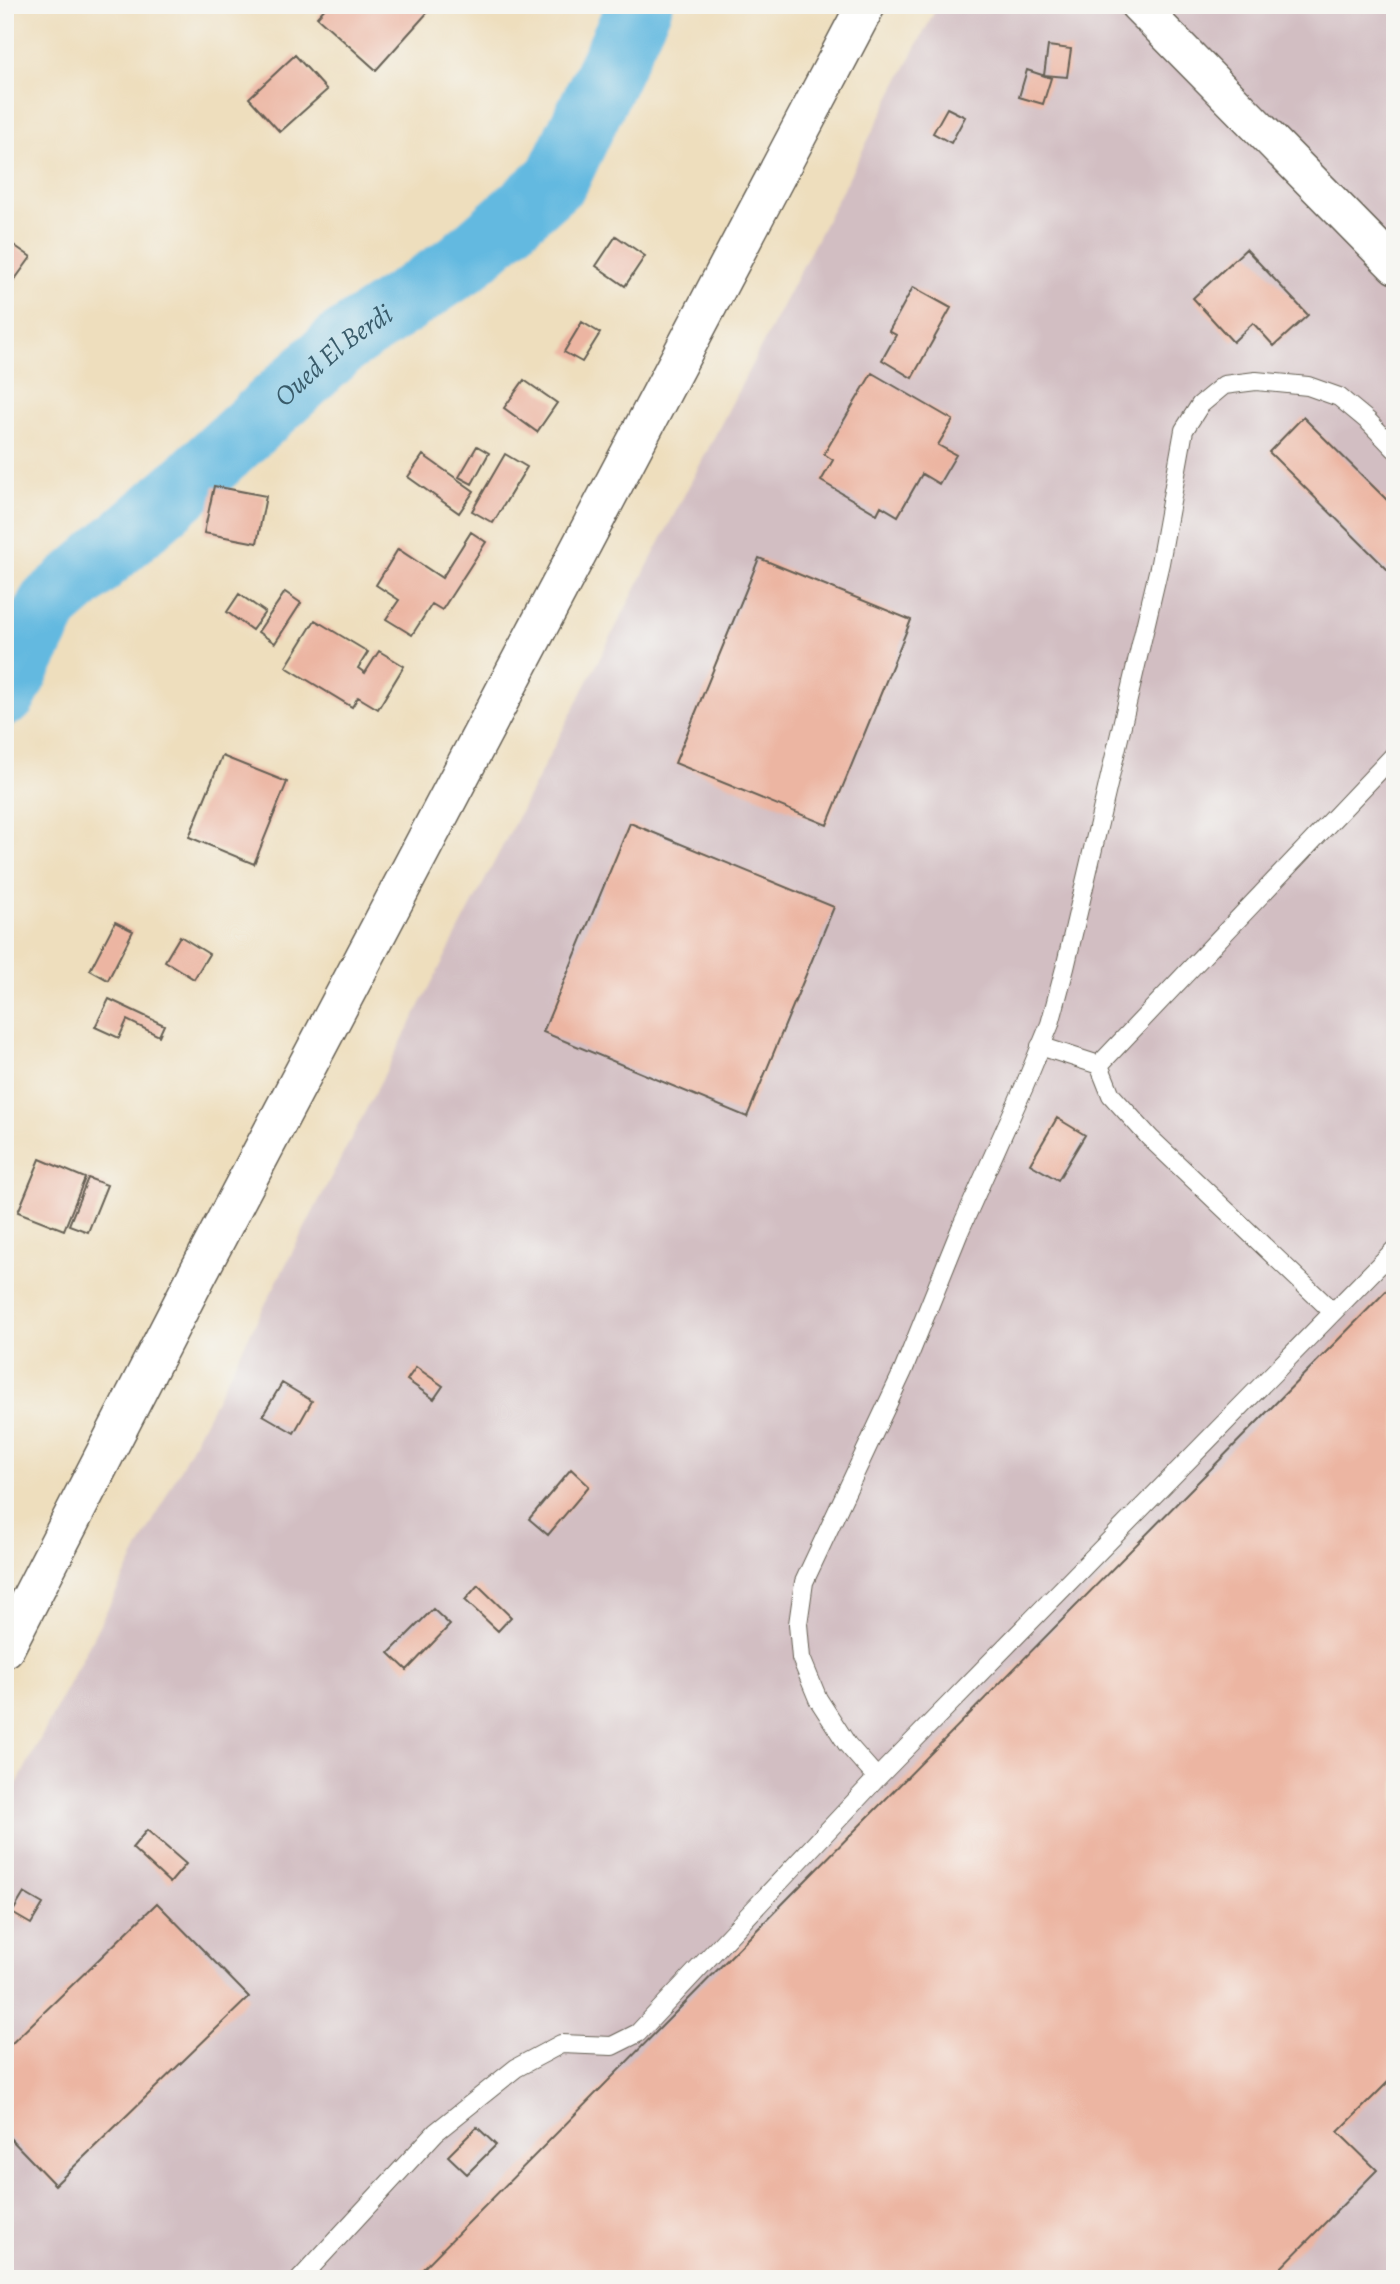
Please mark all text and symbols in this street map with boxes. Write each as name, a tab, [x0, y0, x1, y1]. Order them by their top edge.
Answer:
water label: Oued El Berdi	[266, 295, 400, 415]

